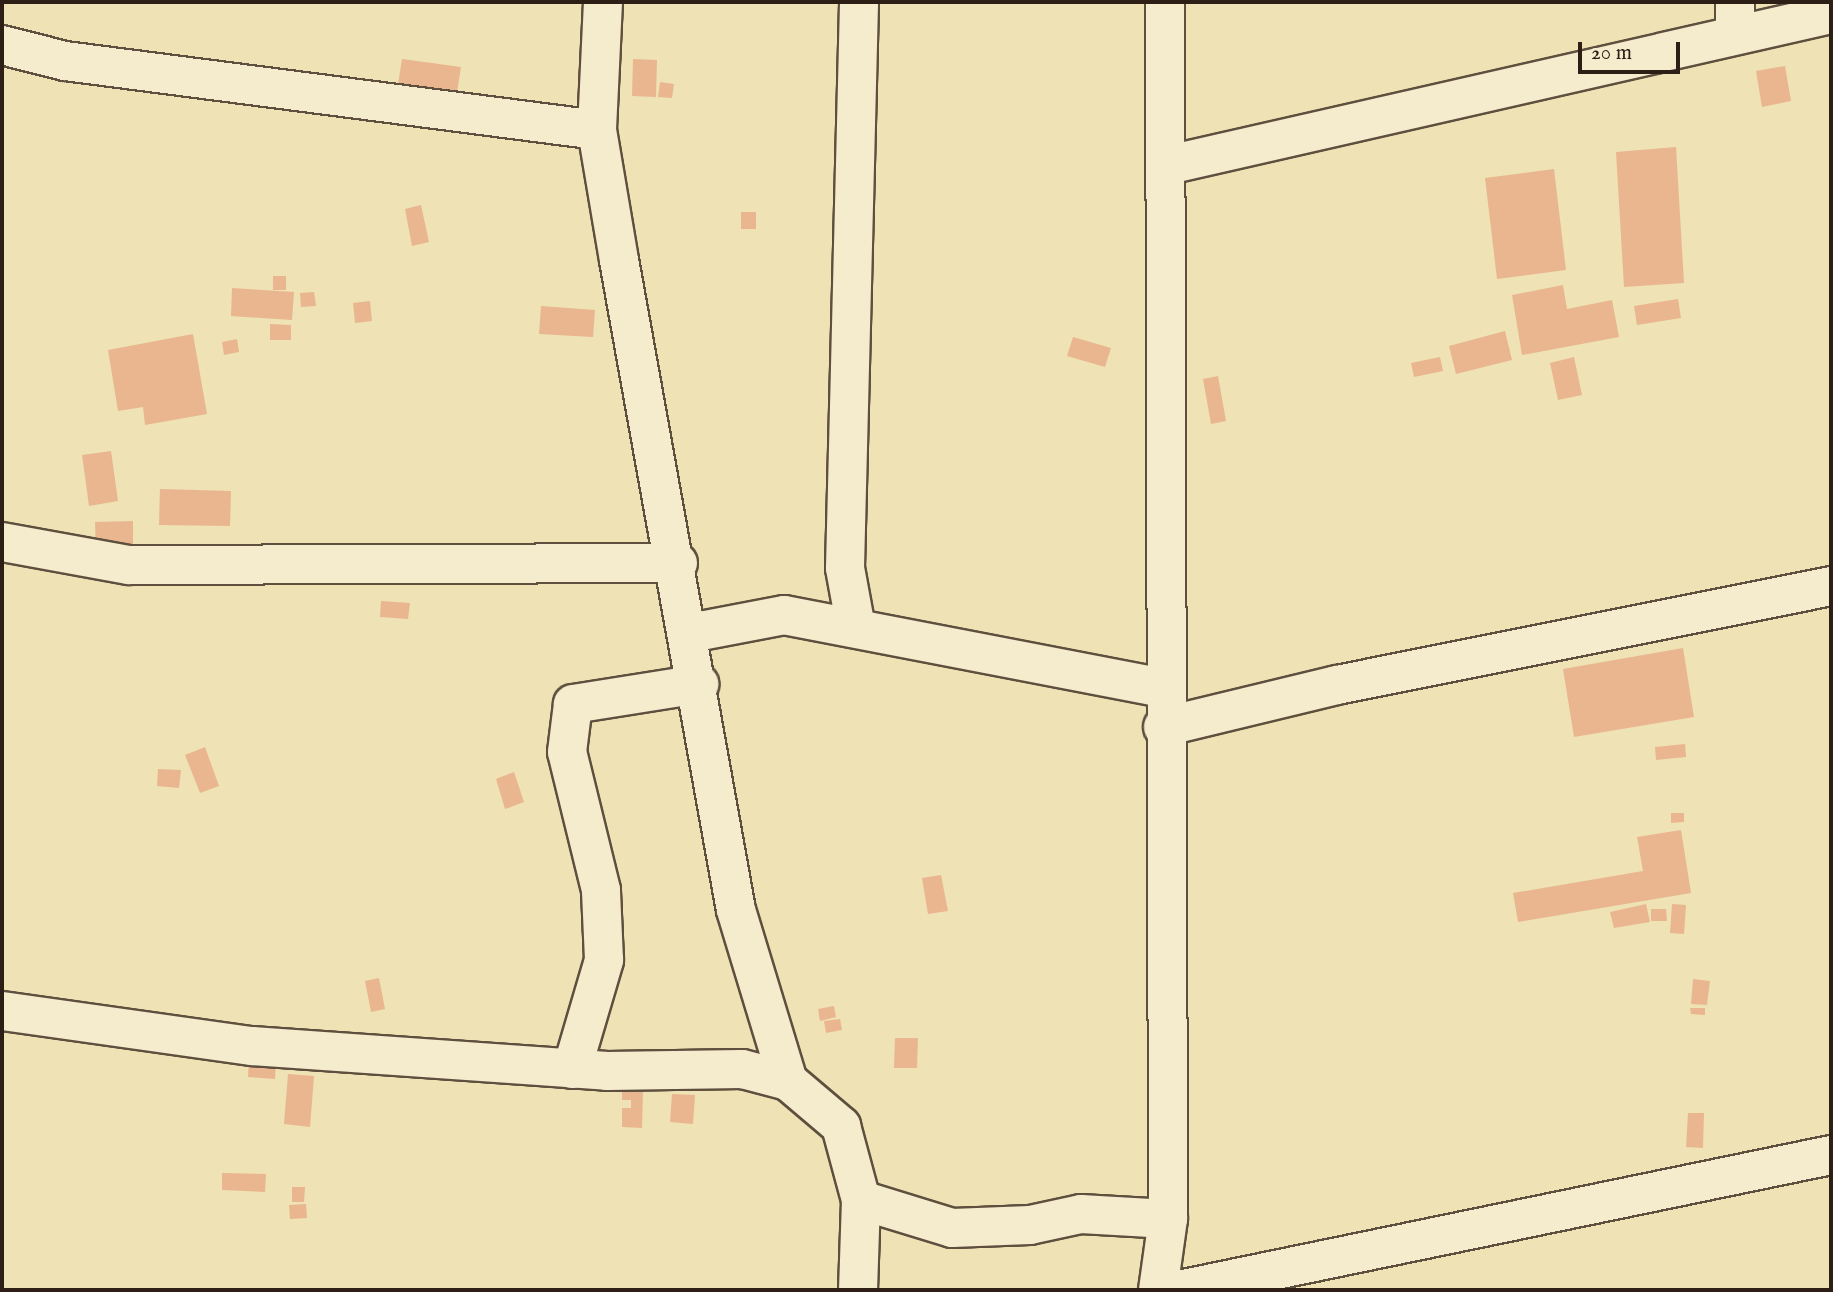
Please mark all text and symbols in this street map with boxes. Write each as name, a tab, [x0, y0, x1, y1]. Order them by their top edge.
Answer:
scale bar	[1581, 28, 1682, 72]
text: 20 m	[1591, 40, 1632, 67]

